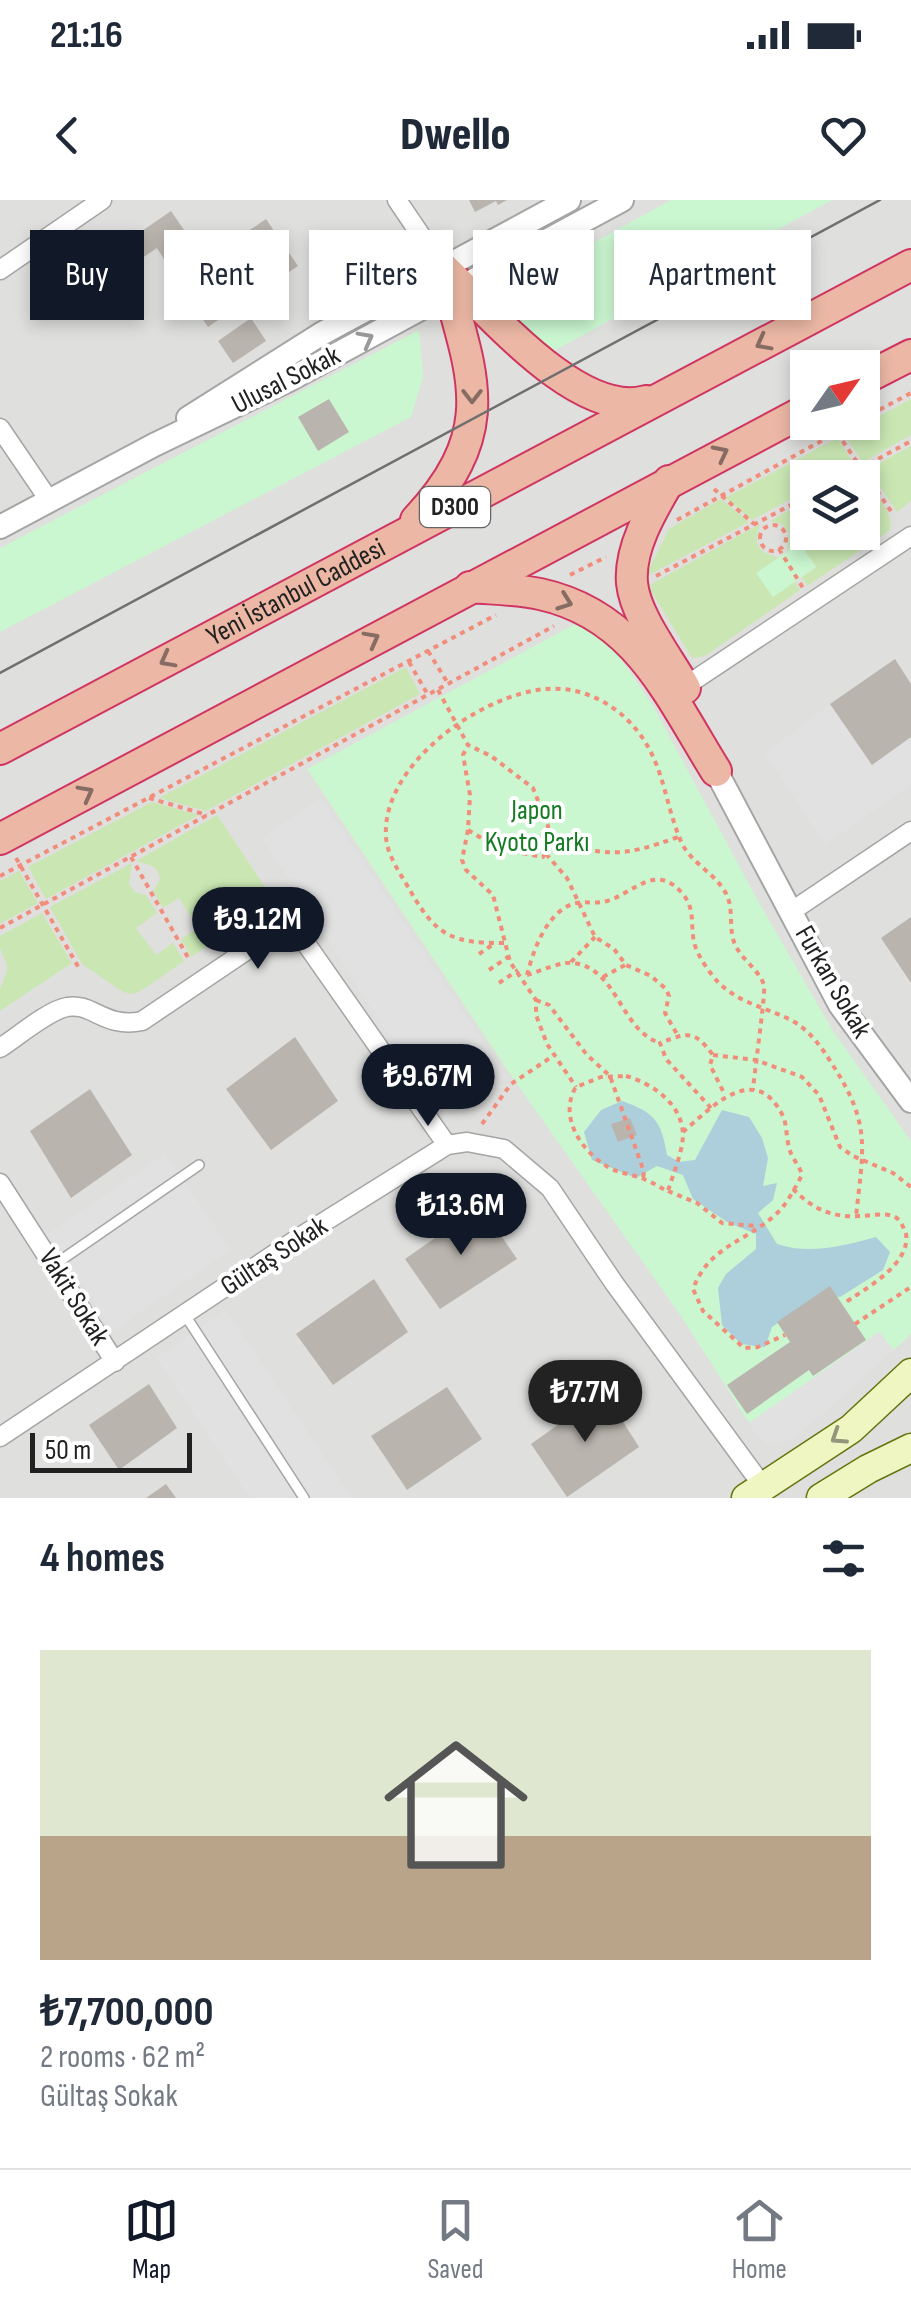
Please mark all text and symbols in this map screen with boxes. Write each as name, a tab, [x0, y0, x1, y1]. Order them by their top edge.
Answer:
text: 21:16	[50, 13, 123, 58]
icon: back	[40, 108, 95, 163]
text: Dwello	[400, 108, 511, 163]
icon: heart	[816, 108, 871, 163]
chip: Buy	[30, 230, 144, 320]
chip: Rent	[164, 230, 289, 320]
chip: Filters	[309, 230, 453, 320]
chip: New	[473, 230, 594, 320]
chip: Apartment	[614, 230, 811, 320]
one-way arrow	[756, 331, 774, 350]
one-way arrow	[356, 332, 374, 351]
street label: Ulusal Sokak	[226, 339, 346, 421]
north arrow	[790, 350, 880, 440]
map controls	[790, 350, 880, 550]
one-way arrow	[461, 390, 483, 405]
one-way arrow	[711, 446, 729, 466]
button: layers	[790, 460, 880, 550]
road number: D300	[420, 487, 490, 527]
street label: Yeni İstanbul Caddesi	[201, 531, 391, 653]
one-way arrow	[556, 590, 573, 611]
one-way arrow	[362, 632, 380, 651]
one-way arrow	[159, 648, 178, 667]
one-way arrow	[75, 785, 93, 805]
park label: Japon Kyoto Parkı	[485, 794, 589, 859]
pin: ₺9.12M	[177, 887, 339, 972]
text: ₺9.12M	[214, 900, 302, 939]
street label: Furkan Sokak	[788, 920, 878, 1044]
pin: ₺9.67M	[347, 1044, 509, 1129]
text: ₺9.67M	[384, 1057, 472, 1096]
pin: ₺13.6M	[380, 1173, 542, 1258]
text: ₺13.6M	[417, 1186, 505, 1225]
street label: Gültaş Sokak	[215, 1209, 334, 1303]
street label: Vakit Sokak	[32, 1243, 117, 1351]
pin: ₺7.7M	[515, 1360, 655, 1445]
text: ₺7.7M	[550, 1373, 620, 1412]
one-way arrow	[830, 1424, 848, 1443]
scale bar	[30, 1428, 192, 1472]
text: 50 m	[45, 1434, 91, 1467]
icon: filters	[816, 1531, 871, 1586]
text: 4 homes	[40, 1533, 165, 1584]
icon: home	[366, 1715, 546, 1895]
text: ₺7,700,000	[40, 1987, 213, 2038]
text: 2 rooms · 62 m²	[40, 2038, 205, 2077]
text: Gültaş Sokak	[40, 2077, 178, 2116]
tab: Map	[124, 2193, 179, 2286]
tab: Saved	[427, 2193, 484, 2286]
tab: Home	[732, 2193, 787, 2286]

